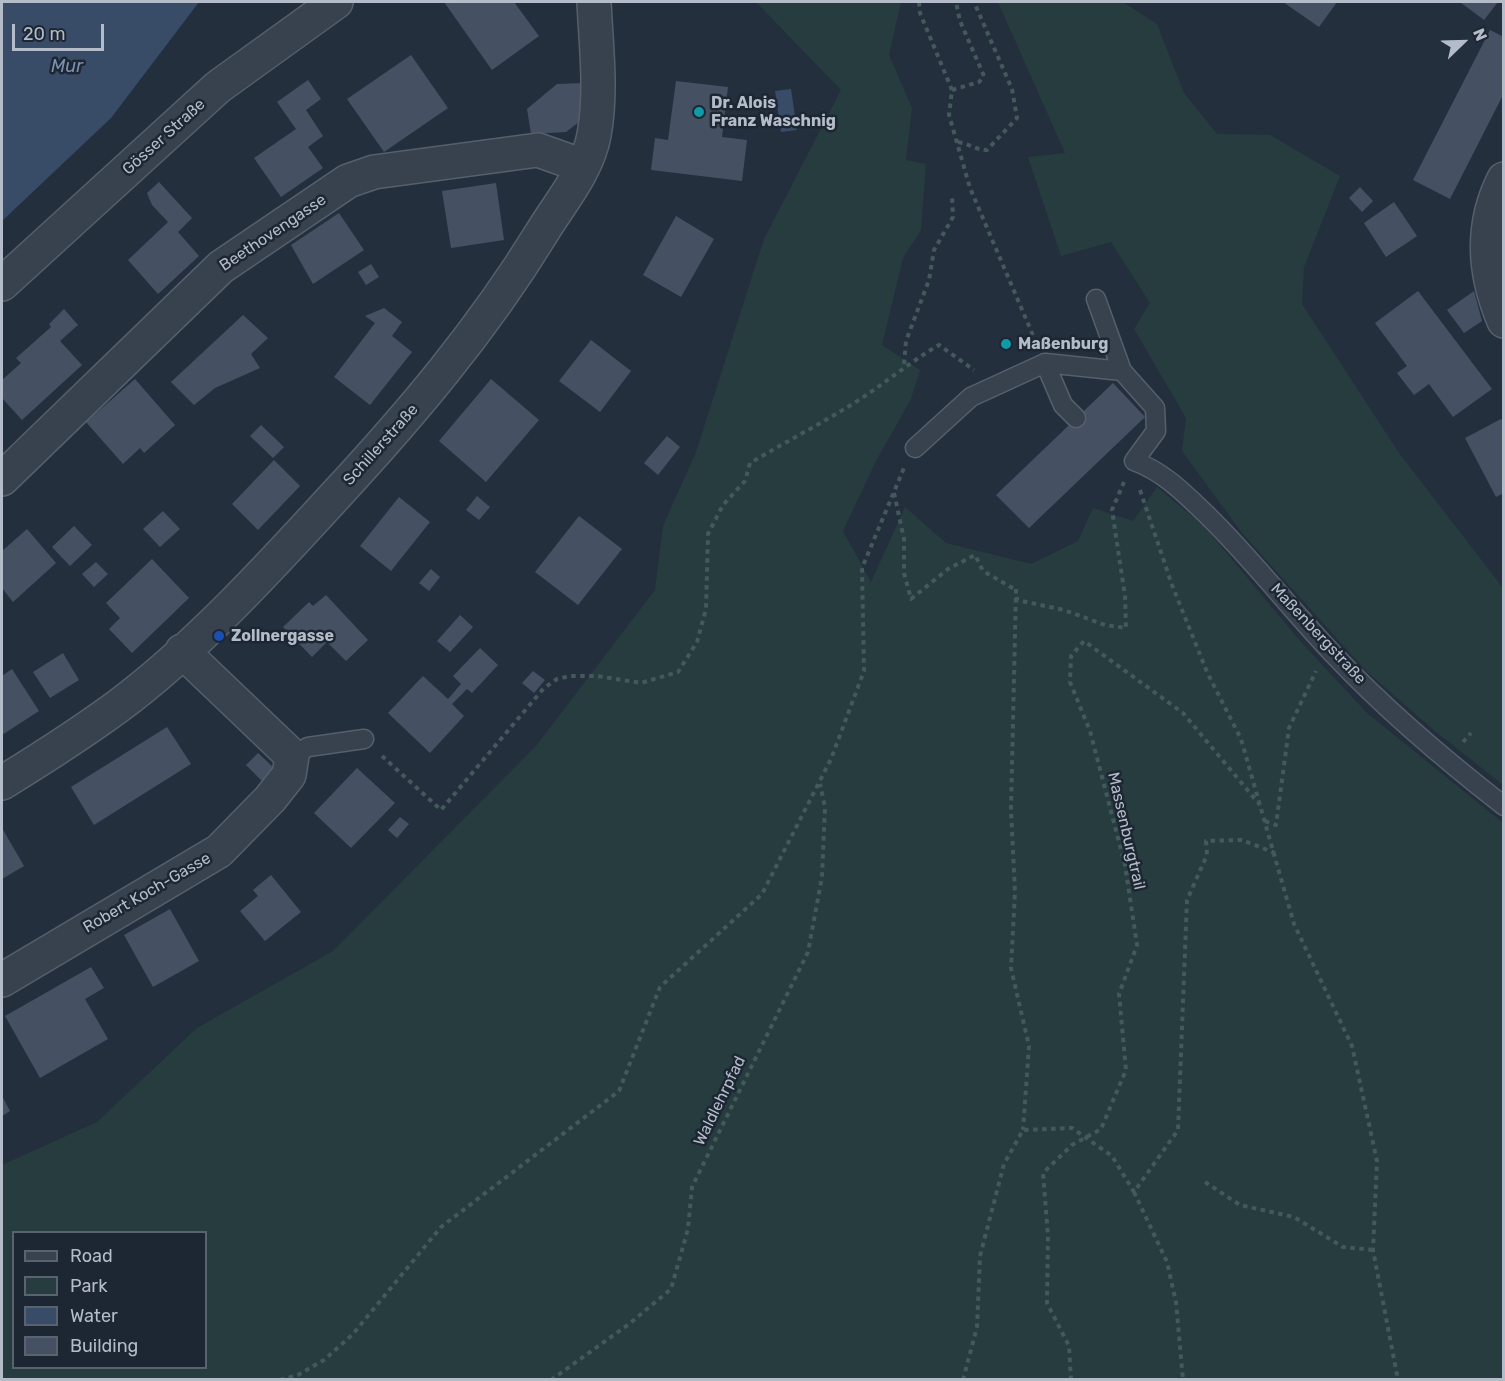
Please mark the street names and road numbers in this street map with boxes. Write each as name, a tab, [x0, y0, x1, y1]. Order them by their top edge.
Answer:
street label: Gösser Straße	[119, 95, 209, 179]
street label: Beethovengasse	[216, 190, 330, 276]
street label: Schillerstraße	[339, 400, 423, 490]
street label: Maßenbergstraße	[1266, 580, 1370, 688]
street label: Massenburgtrail	[1103, 770, 1149, 892]
street label: Robert Koch-Gasse	[80, 849, 214, 937]
street label: Waldlehrpfad	[690, 1053, 750, 1149]

